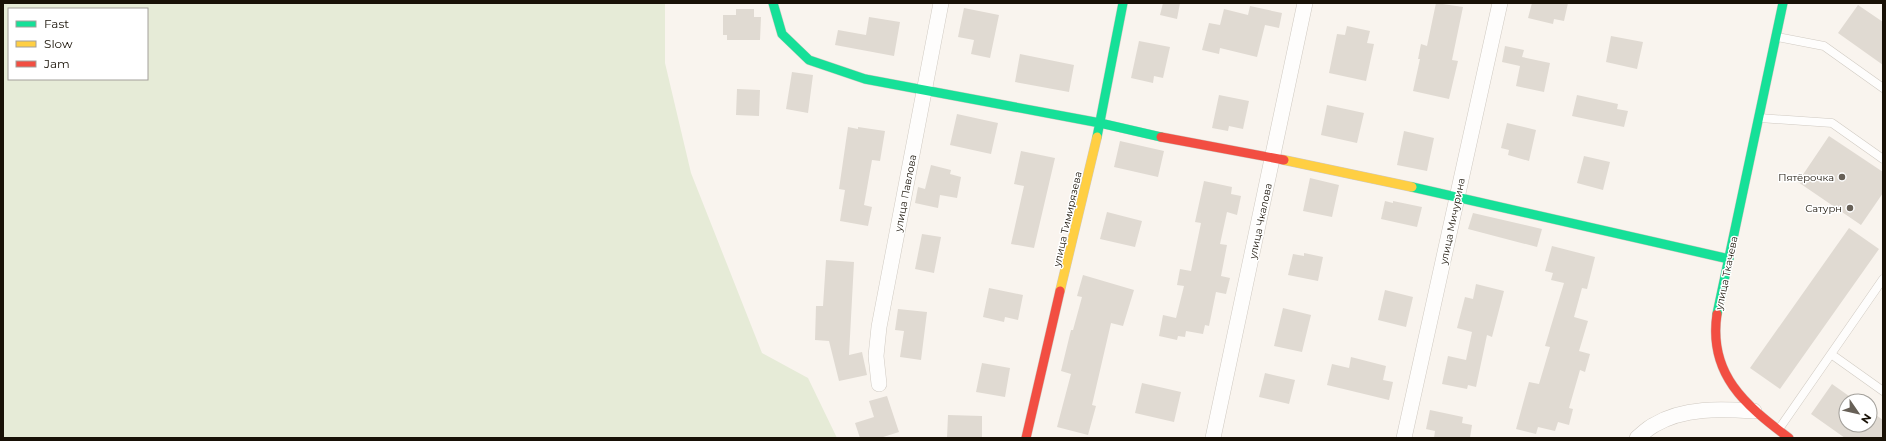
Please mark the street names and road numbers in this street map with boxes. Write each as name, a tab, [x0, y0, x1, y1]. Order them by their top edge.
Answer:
street label: улица Павлова	[891, 153, 919, 234]
street label: улица Тимирязева	[1050, 170, 1085, 269]
street label: улица Мичурина	[1437, 177, 1468, 267]
street label: улица Чкалова	[1246, 182, 1275, 261]
street label: улица Ткачева	[1712, 235, 1741, 312]

